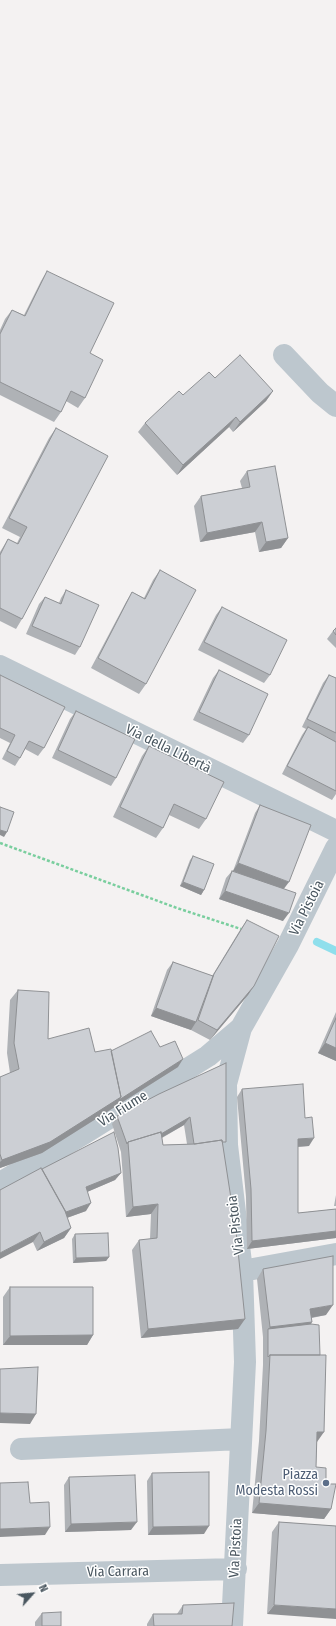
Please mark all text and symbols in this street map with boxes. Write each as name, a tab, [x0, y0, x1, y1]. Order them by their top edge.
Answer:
street label: Via della Libertà	[123, 721, 213, 777]
street label: Via Pistoia	[286, 878, 328, 938]
street label: Via Fiume	[95, 1087, 151, 1131]
street label: Via Pistoia	[224, 1194, 248, 1256]
place label: Piazza Modesta Rossi	[236, 1467, 318, 1500]
marker: Piazza Modesta Rossi	[321, 1478, 331, 1488]
street label: Via Pistoia	[226, 1518, 246, 1578]
street label: Via Carrara	[87, 1563, 149, 1581]
north arrow	[12, 1574, 52, 1614]
text: N	[36, 1582, 50, 1594]

